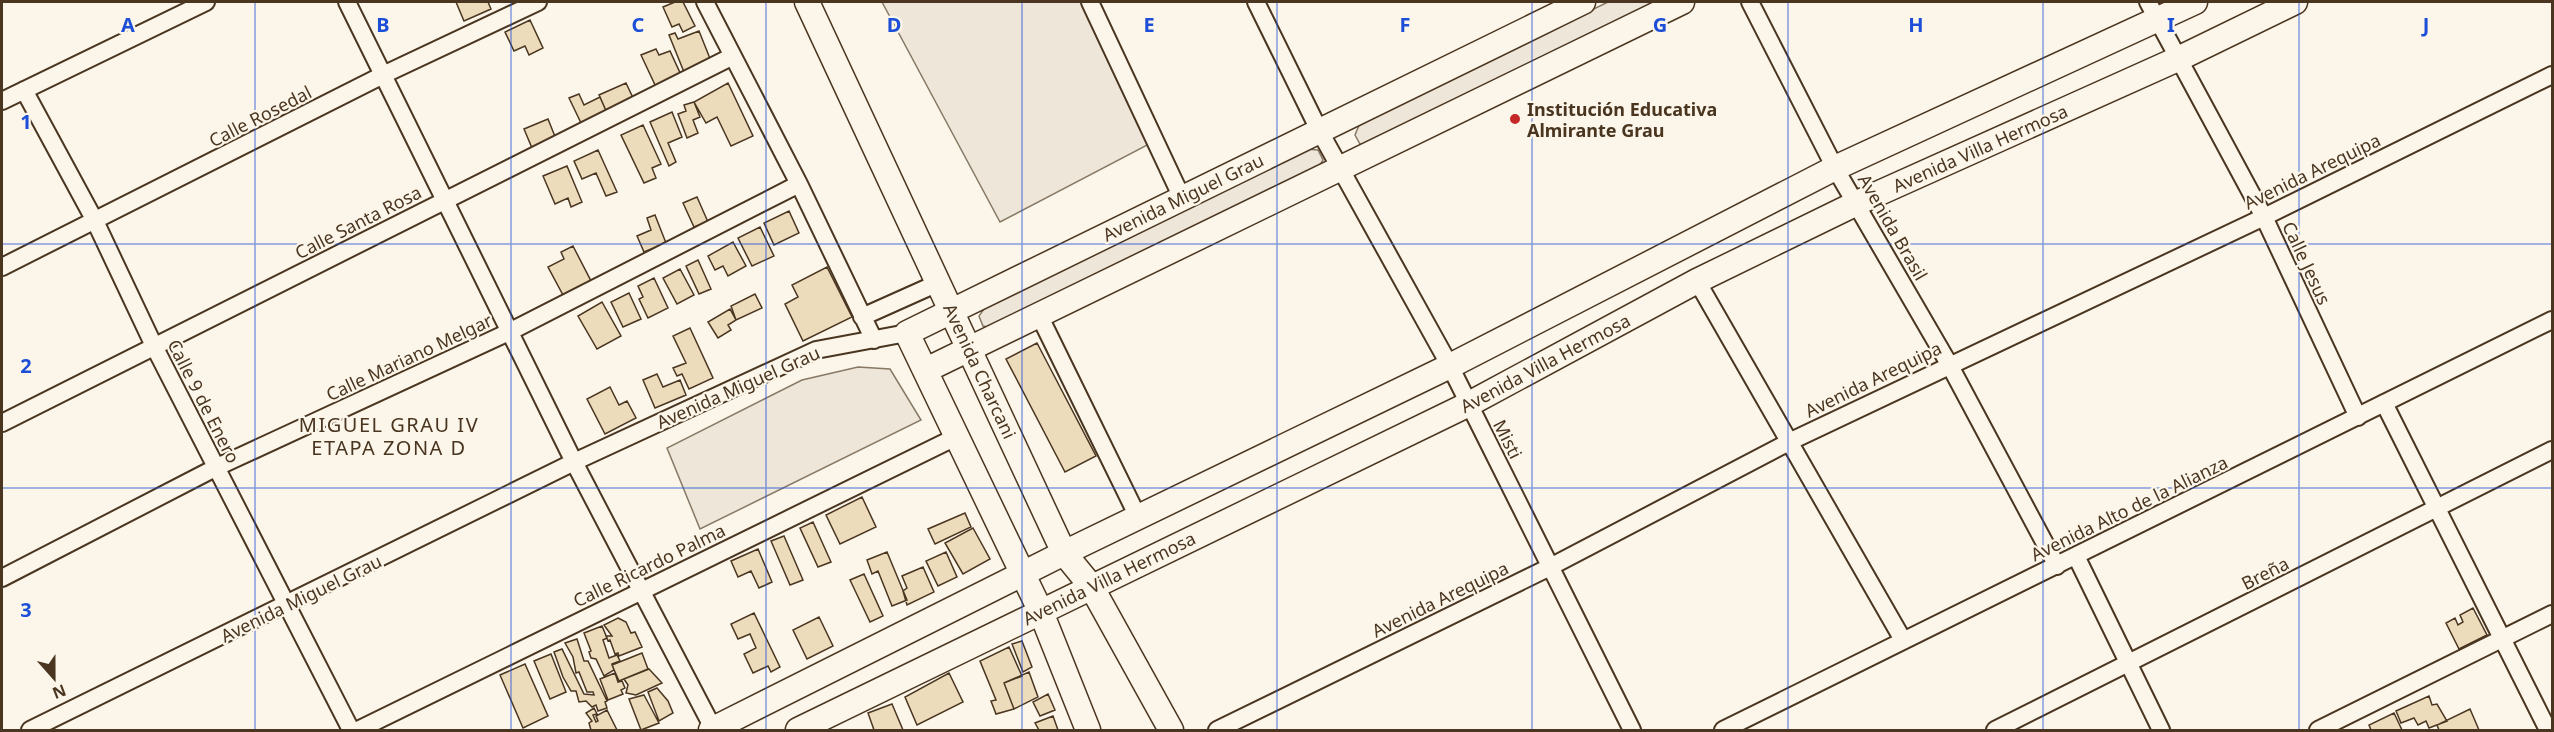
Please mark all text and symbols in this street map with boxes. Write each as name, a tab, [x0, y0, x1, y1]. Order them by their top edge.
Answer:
text: A	[121, 11, 135, 38]
text: B	[376, 11, 390, 38]
text: C	[632, 11, 645, 38]
text: D	[887, 11, 901, 38]
text: E	[1143, 11, 1155, 38]
text: F	[1400, 11, 1410, 38]
text: G	[1653, 11, 1667, 38]
text: H	[1908, 11, 1924, 38]
text: I	[2167, 11, 2175, 38]
text: J	[2421, 11, 2429, 38]
street label: Calle Rosedal	[205, 80, 315, 152]
place label: Institución Educativa Almirante Grau	[1527, 97, 1717, 142]
street label: Avenida Villa Hermosa	[1889, 99, 2071, 197]
text: 1	[20, 108, 32, 135]
marker: Institución Educativa Almirante Grau	[1508, 112, 1522, 126]
street label: Avenida Arequipa	[2240, 128, 2384, 214]
street label: Avenida Miguel Grau	[1098, 148, 1268, 246]
street label: Avenida Brasil	[1853, 169, 1933, 285]
street label: Calle Santa Rosa	[291, 180, 425, 264]
street label: Calle Jesus	[2277, 218, 2337, 308]
street label: Avenida Charcani	[938, 299, 1022, 443]
street label: Calle Mariano Melgar	[322, 308, 496, 406]
street label: Avenida Villa Hermosa	[1456, 308, 1634, 418]
street label: Calle 9 de Enero	[162, 335, 246, 467]
street label: Avenida Arequipa	[1801, 336, 1945, 422]
street label: Avenida Miguel Grau	[653, 340, 823, 434]
text: 2	[20, 352, 32, 379]
district label: MIGUEL GRAU IV ETAPA ZONA D	[299, 411, 479, 461]
street label: Misti	[1488, 415, 1528, 463]
street label: Avenida Alto de la Alianza	[2026, 450, 2232, 566]
street label: Calle Ricardo Palma	[569, 518, 729, 612]
street label: Avenida Villa Hermosa	[1019, 526, 1199, 630]
street label: Avenida Miguel Grau	[216, 549, 386, 647]
street label: Breña	[2237, 551, 2293, 595]
street label: Avenida Arequipa	[1368, 556, 1512, 642]
text: 3	[20, 596, 32, 623]
north arrow	[24, 648, 84, 708]
text: N	[49, 679, 69, 705]

